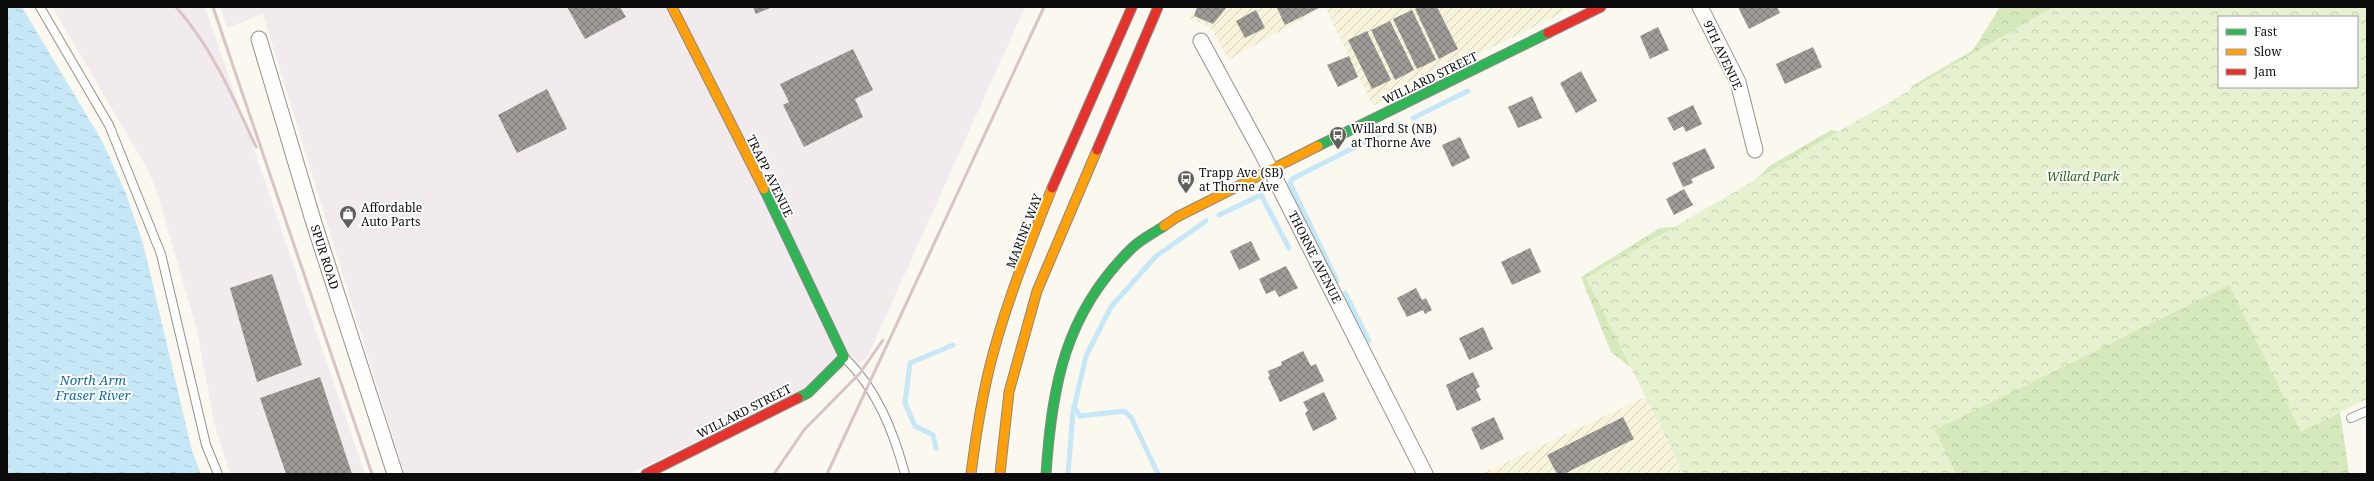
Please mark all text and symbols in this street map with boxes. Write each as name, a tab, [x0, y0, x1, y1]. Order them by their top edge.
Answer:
legend	[2218, 16, 2358, 88]
street label: 9TH AVENUE	[1699, 17, 1747, 93]
text: Fast	[2254, 23, 2277, 40]
text: Slow	[2254, 43, 2282, 60]
street label: WILLARD STREET	[1380, 47, 1481, 108]
text: Jam	[2253, 63, 2276, 80]
place label: Willard St (NB) at Thorne Ave	[1351, 120, 1437, 151]
bus stop icon: Willard St (NB) at Thorne Ave	[1328, 125, 1348, 150]
street label: TRAPP AVENUE	[743, 132, 797, 220]
place label: Trapp Ave (SB) at Thorne Ave	[1199, 164, 1283, 195]
park label: Willard Park	[2047, 168, 2121, 185]
bus stop icon: Trapp Ave (SB) at Thorne Ave	[1176, 169, 1196, 194]
street label: MARINE WAY	[1002, 191, 1046, 271]
place label: Affordable Auto Parts	[361, 199, 422, 230]
shop icon: Affordable Auto Parts	[338, 204, 358, 229]
street label: THORNE AVENUE	[1284, 208, 1346, 306]
street label: SPUR ROAD	[307, 223, 343, 292]
water label: North Arm Fraser River	[55, 371, 131, 404]
street label: WILLARD STREET	[694, 380, 795, 442]

